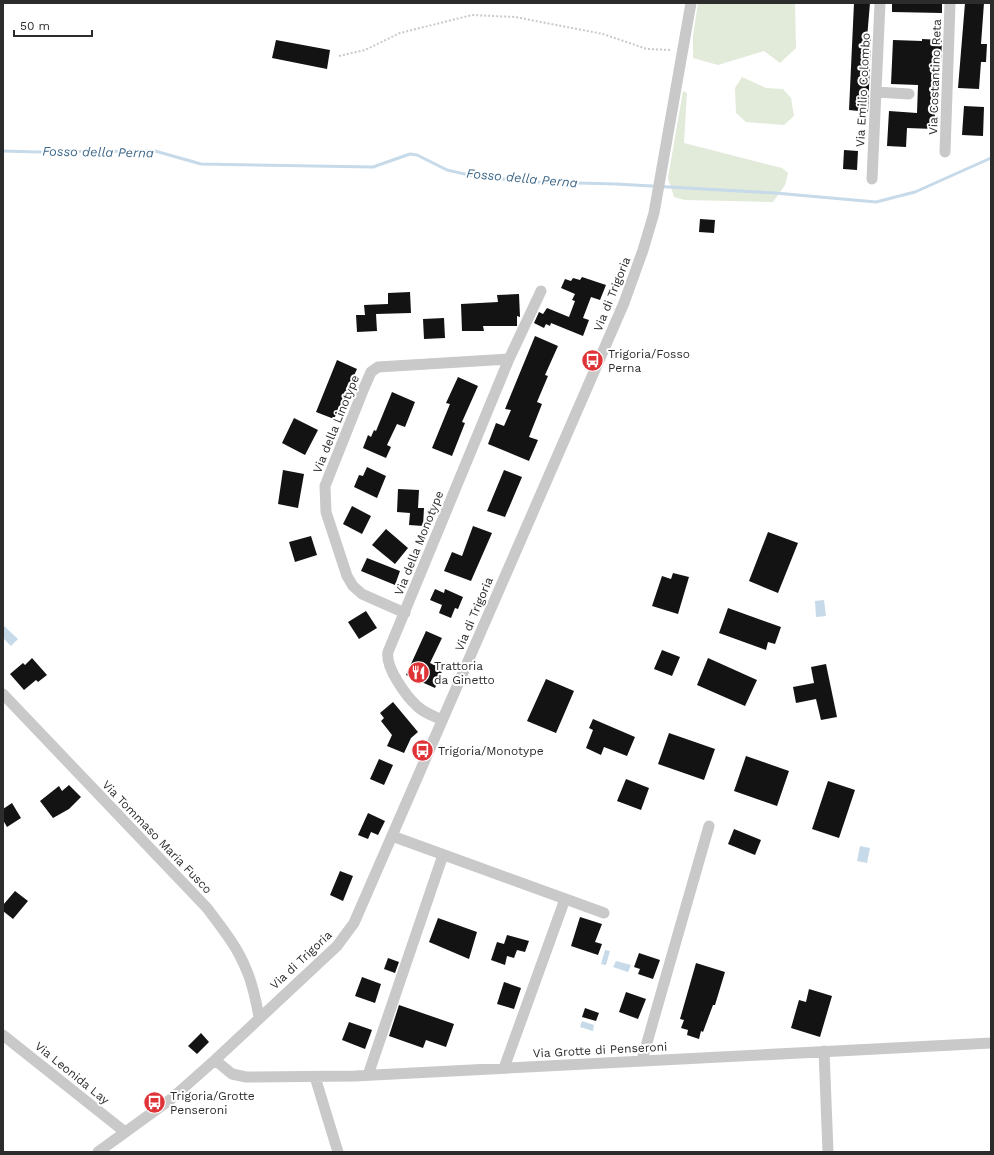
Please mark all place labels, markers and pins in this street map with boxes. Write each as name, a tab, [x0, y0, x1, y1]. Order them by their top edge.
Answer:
place label: Trigoria/Fosso Perna	[608, 347, 690, 375]
bus stop icon: Trigoria/Fosso Perna	[579, 348, 605, 374]
place label: Trattoria da Ginetto	[434, 659, 495, 687]
restaurant icon: Trattoria da Ginetto	[406, 660, 432, 686]
bus stop icon: Trigoria/Monotype	[409, 738, 435, 764]
place label: Trigoria/Monotype	[438, 744, 544, 758]
place label: Trigoria/Grotte Penseroni	[170, 1089, 255, 1117]
bus stop icon: Trigoria/Grotte Penseroni	[142, 1090, 168, 1116]

